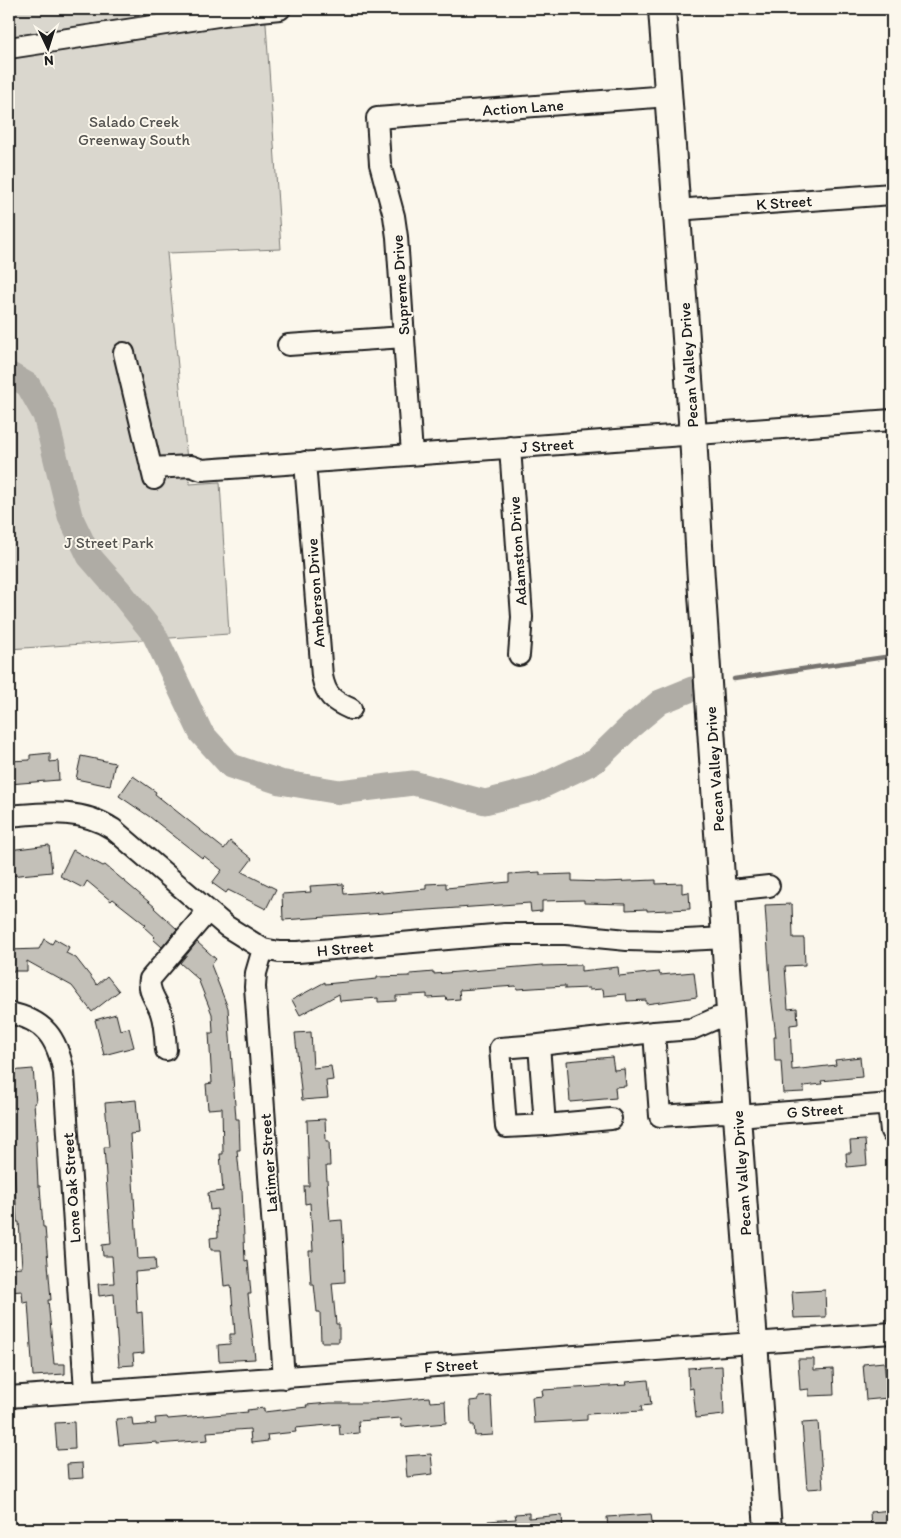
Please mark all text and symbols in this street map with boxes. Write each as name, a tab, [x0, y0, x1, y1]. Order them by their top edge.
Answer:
north arrow	[22, 22, 72, 72]
text: N	[44, 52, 54, 69]
street label: Action Lane	[482, 95, 564, 120]
park label: Salado Creek Greenway South	[78, 112, 190, 149]
street label: K Street	[755, 191, 813, 214]
street label: Supreme Drive	[388, 234, 413, 336]
street label: Pecan Valley Drive	[675, 301, 702, 428]
street label: J Street	[520, 434, 574, 457]
street label: Adamston Drive	[504, 496, 531, 606]
park label: J Street Park	[64, 533, 154, 552]
street label: Amberson Drive	[302, 538, 329, 648]
street label: Pecan Valley Drive	[701, 705, 728, 832]
street label: H Street	[316, 937, 374, 960]
street label: G Street	[786, 1099, 844, 1122]
street label: Pecan Valley Drive	[728, 1109, 755, 1236]
street label: Latimer Street	[256, 1113, 281, 1213]
street label: Lone Oak Street	[58, 1132, 85, 1244]
street label: F Street	[423, 1354, 479, 1377]

